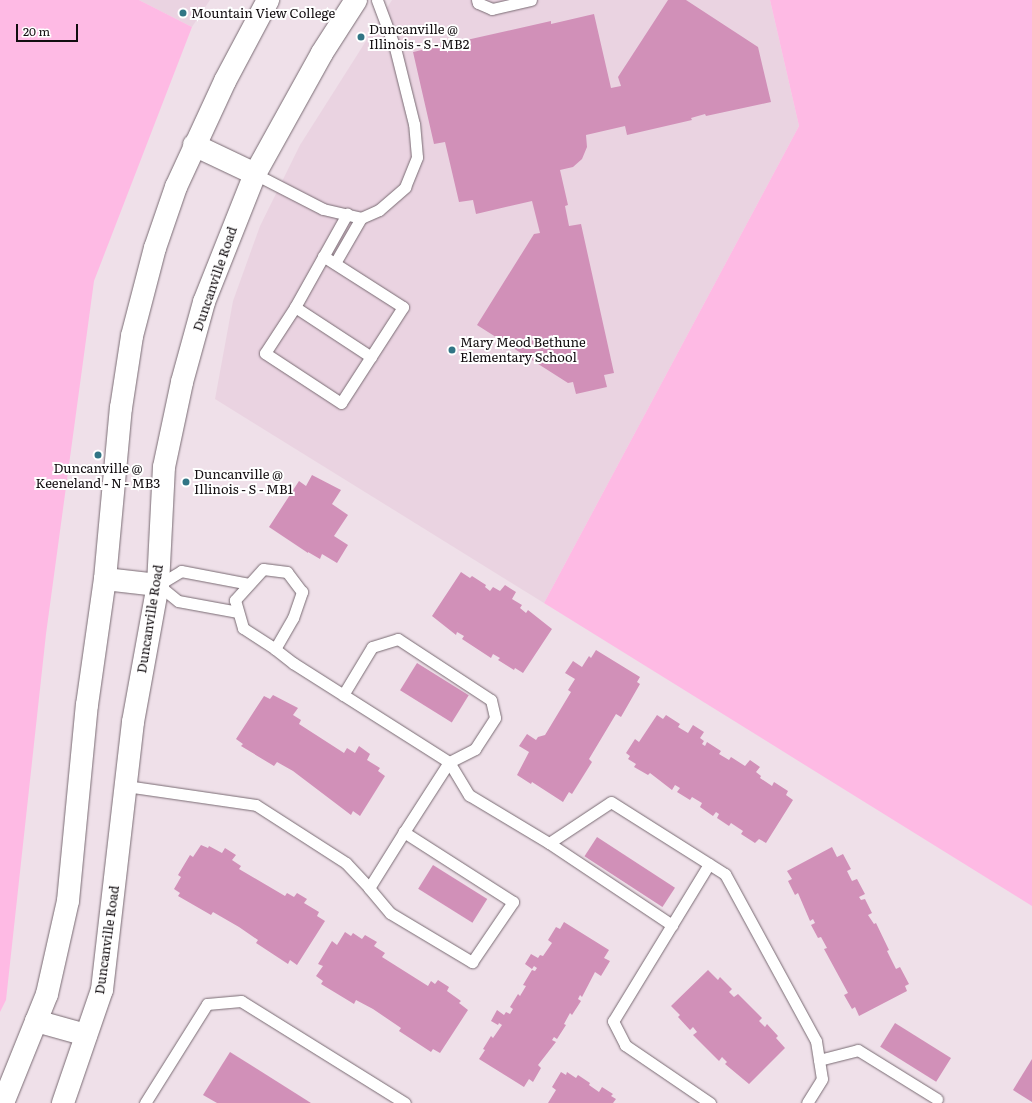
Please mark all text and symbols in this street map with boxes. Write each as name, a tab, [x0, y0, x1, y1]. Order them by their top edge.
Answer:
place label: Mountain View College	[191, 5, 335, 21]
marker: Mountain View College	[178, 8, 188, 18]
scale bar	[18, 16, 80, 42]
text: 20 m	[23, 22, 50, 40]
place label: Duncanville @ Illinois - S - MB2	[369, 22, 469, 53]
marker: Duncanville @ Illinois - S - MB2	[356, 32, 366, 42]
street label: Duncanville Road	[190, 225, 240, 333]
place label: Mary Meod Bethune Elementary School	[460, 335, 586, 366]
marker: Mary Meod Bethune Elementary School	[447, 345, 457, 355]
marker: Duncanville @ Keeneland - N - MB3	[93, 450, 103, 460]
place label: Duncanville @ Keeneland - N - MB3	[36, 461, 160, 492]
place label: Duncanville @ Illinois - S - MB1	[194, 467, 293, 498]
marker: Duncanville @ Illinois - S - MB1	[181, 477, 191, 487]
street label: Duncanville Road	[134, 564, 166, 674]
street label: Duncanville Road	[92, 885, 122, 995]

